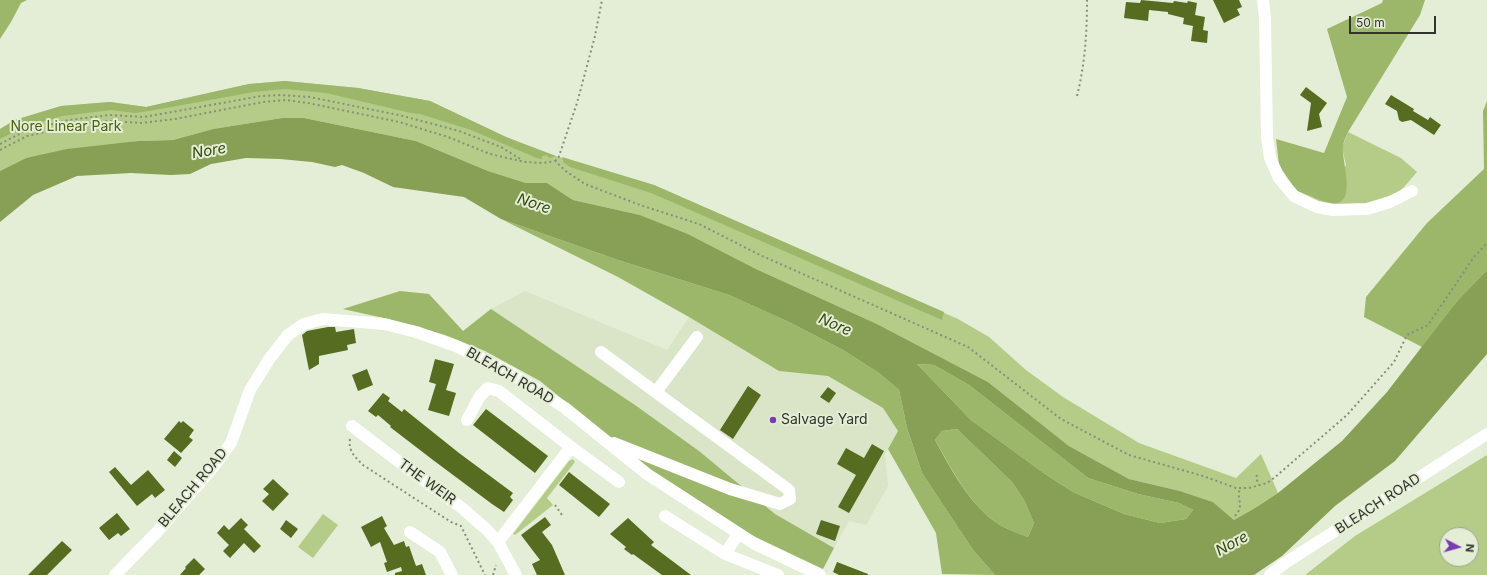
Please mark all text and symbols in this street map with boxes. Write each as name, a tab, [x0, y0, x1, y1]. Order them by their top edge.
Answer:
scale bar	[1351, 8, 1438, 34]
text: 50 m	[1356, 15, 1385, 30]
park label: Nore Linear Park	[10, 119, 122, 135]
water label: Nore	[191, 139, 227, 163]
water label: Nore	[515, 190, 553, 218]
water label: Nore	[816, 310, 854, 340]
street label: BLEACH ROAD	[463, 344, 557, 408]
place label: Salvage Yard	[781, 412, 868, 428]
marker: Salvage Yard	[768, 415, 778, 425]
street label: BLEACH ROAD	[155, 445, 231, 531]
street label: THE WEIR	[395, 456, 459, 508]
street label: BLEACH ROAD	[1332, 470, 1424, 538]
north arrow	[1439, 527, 1479, 567]
water label: Nore	[1213, 528, 1251, 560]
text: N	[1463, 543, 1477, 553]

